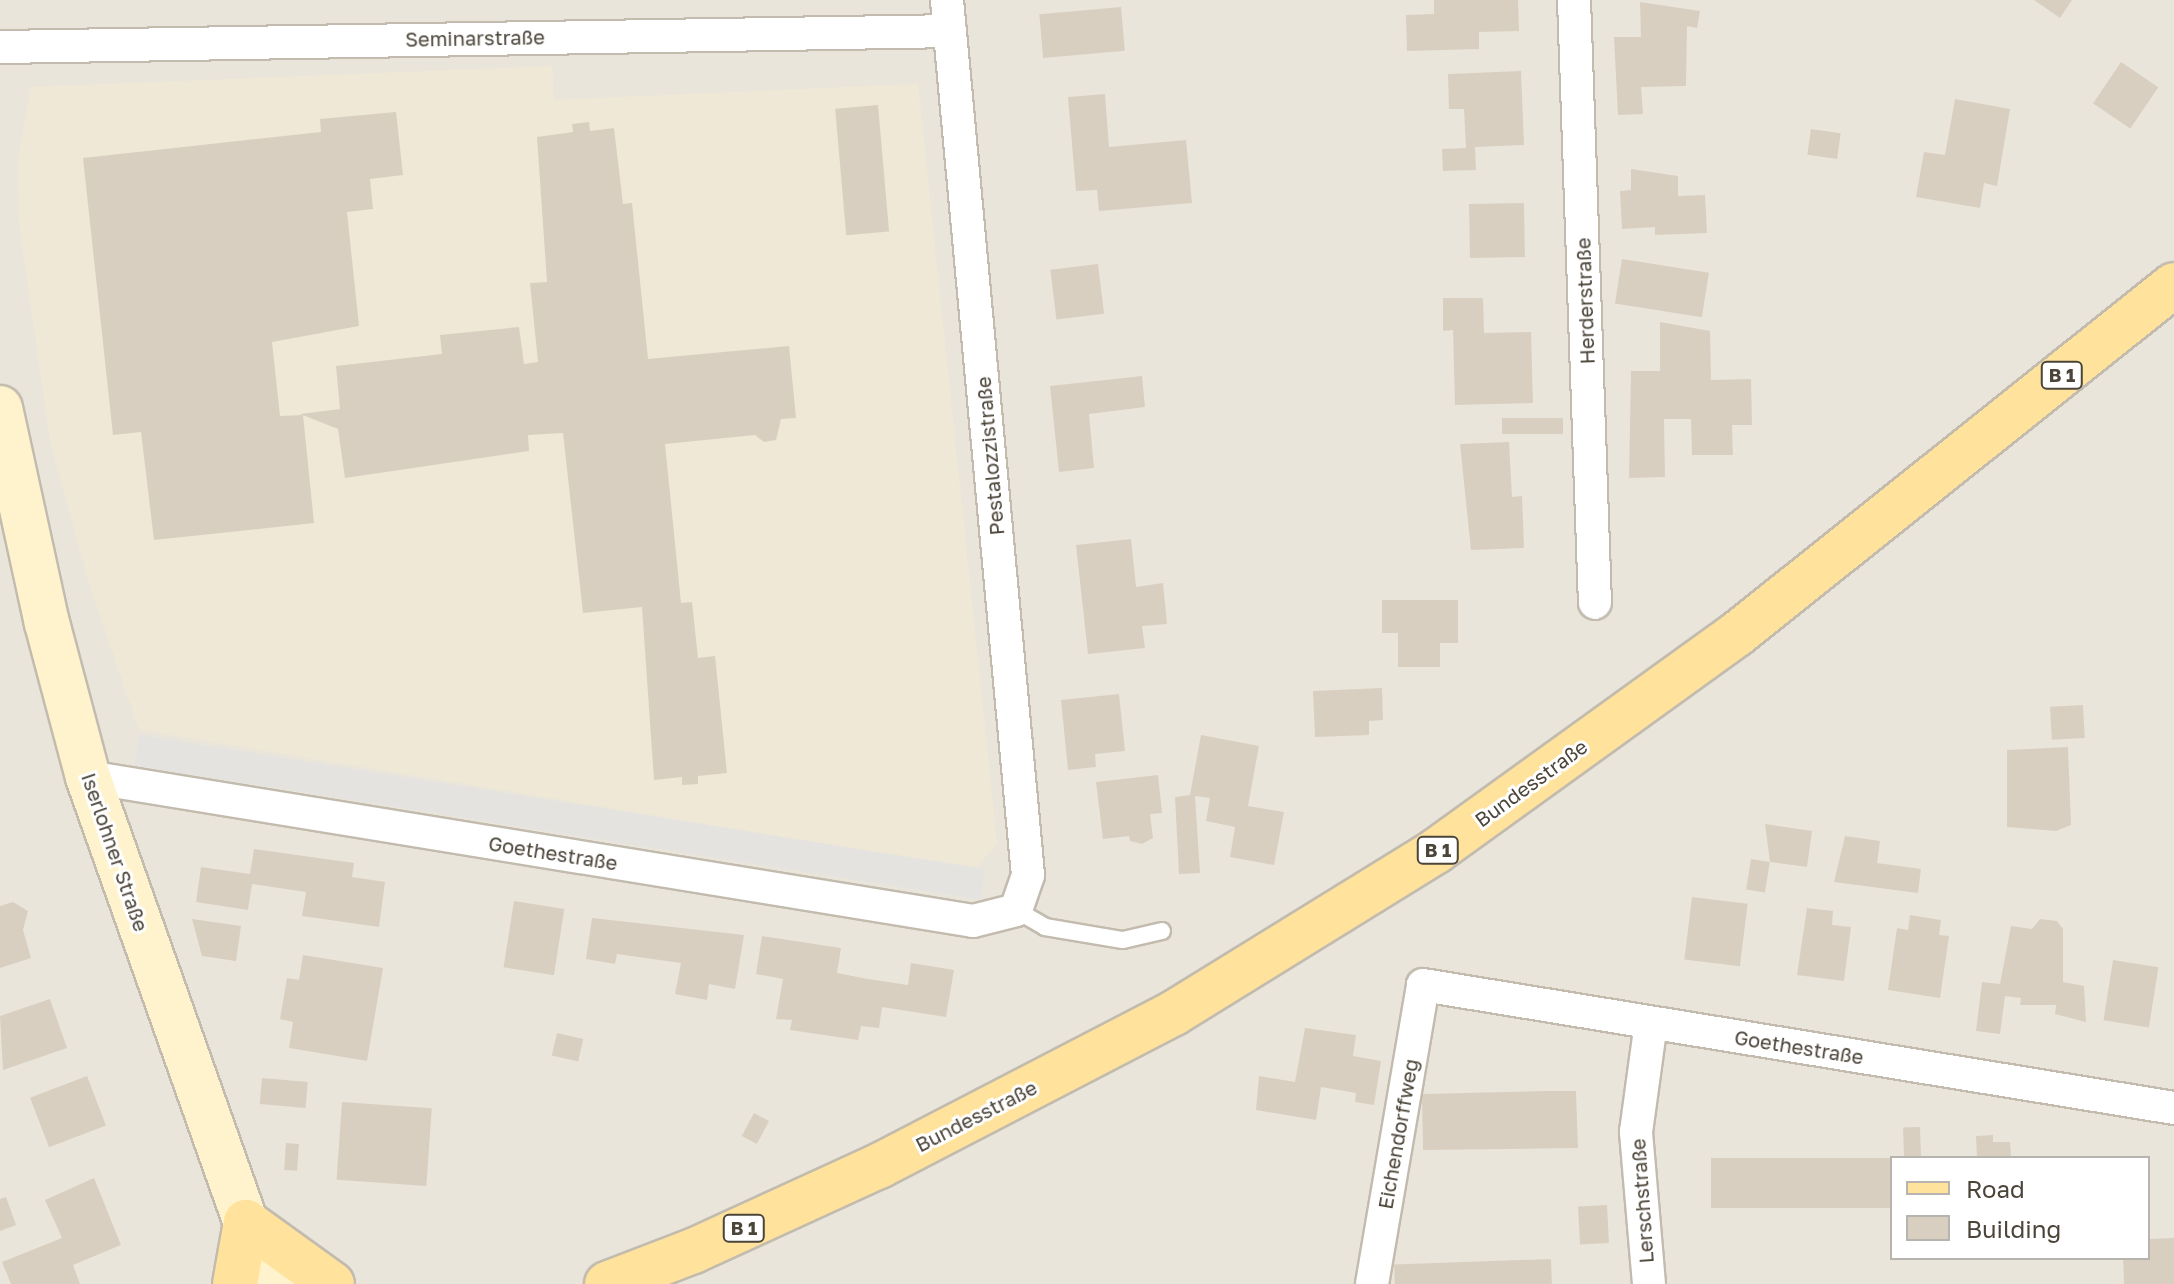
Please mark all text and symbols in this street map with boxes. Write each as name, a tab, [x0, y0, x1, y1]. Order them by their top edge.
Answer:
street label: Seminarstraße	[405, 25, 545, 51]
street label: Herderstraße	[1571, 237, 1599, 365]
road number: B 1	[2040, 361, 2084, 389]
street label: Pestalozzistraße	[971, 376, 1009, 536]
street label: Bundesstraße	[1470, 734, 1592, 832]
street label: Iserlohner Straße	[77, 770, 153, 934]
street label: Goethestraße	[487, 831, 619, 875]
road number: B 1	[1416, 836, 1460, 864]
street label: Goethestraße	[1733, 1025, 1865, 1069]
street label: Eichendorffweg	[1373, 1057, 1423, 1211]
street label: Bundesstraße	[911, 1075, 1041, 1157]
street label: Lerschstraße	[1626, 1138, 1658, 1264]
legend	[1890, 1156, 2150, 1260]
text: Road	[1966, 1174, 2025, 1203]
road number: B 1	[722, 1214, 766, 1242]
text: Building	[1966, 1214, 2061, 1243]

